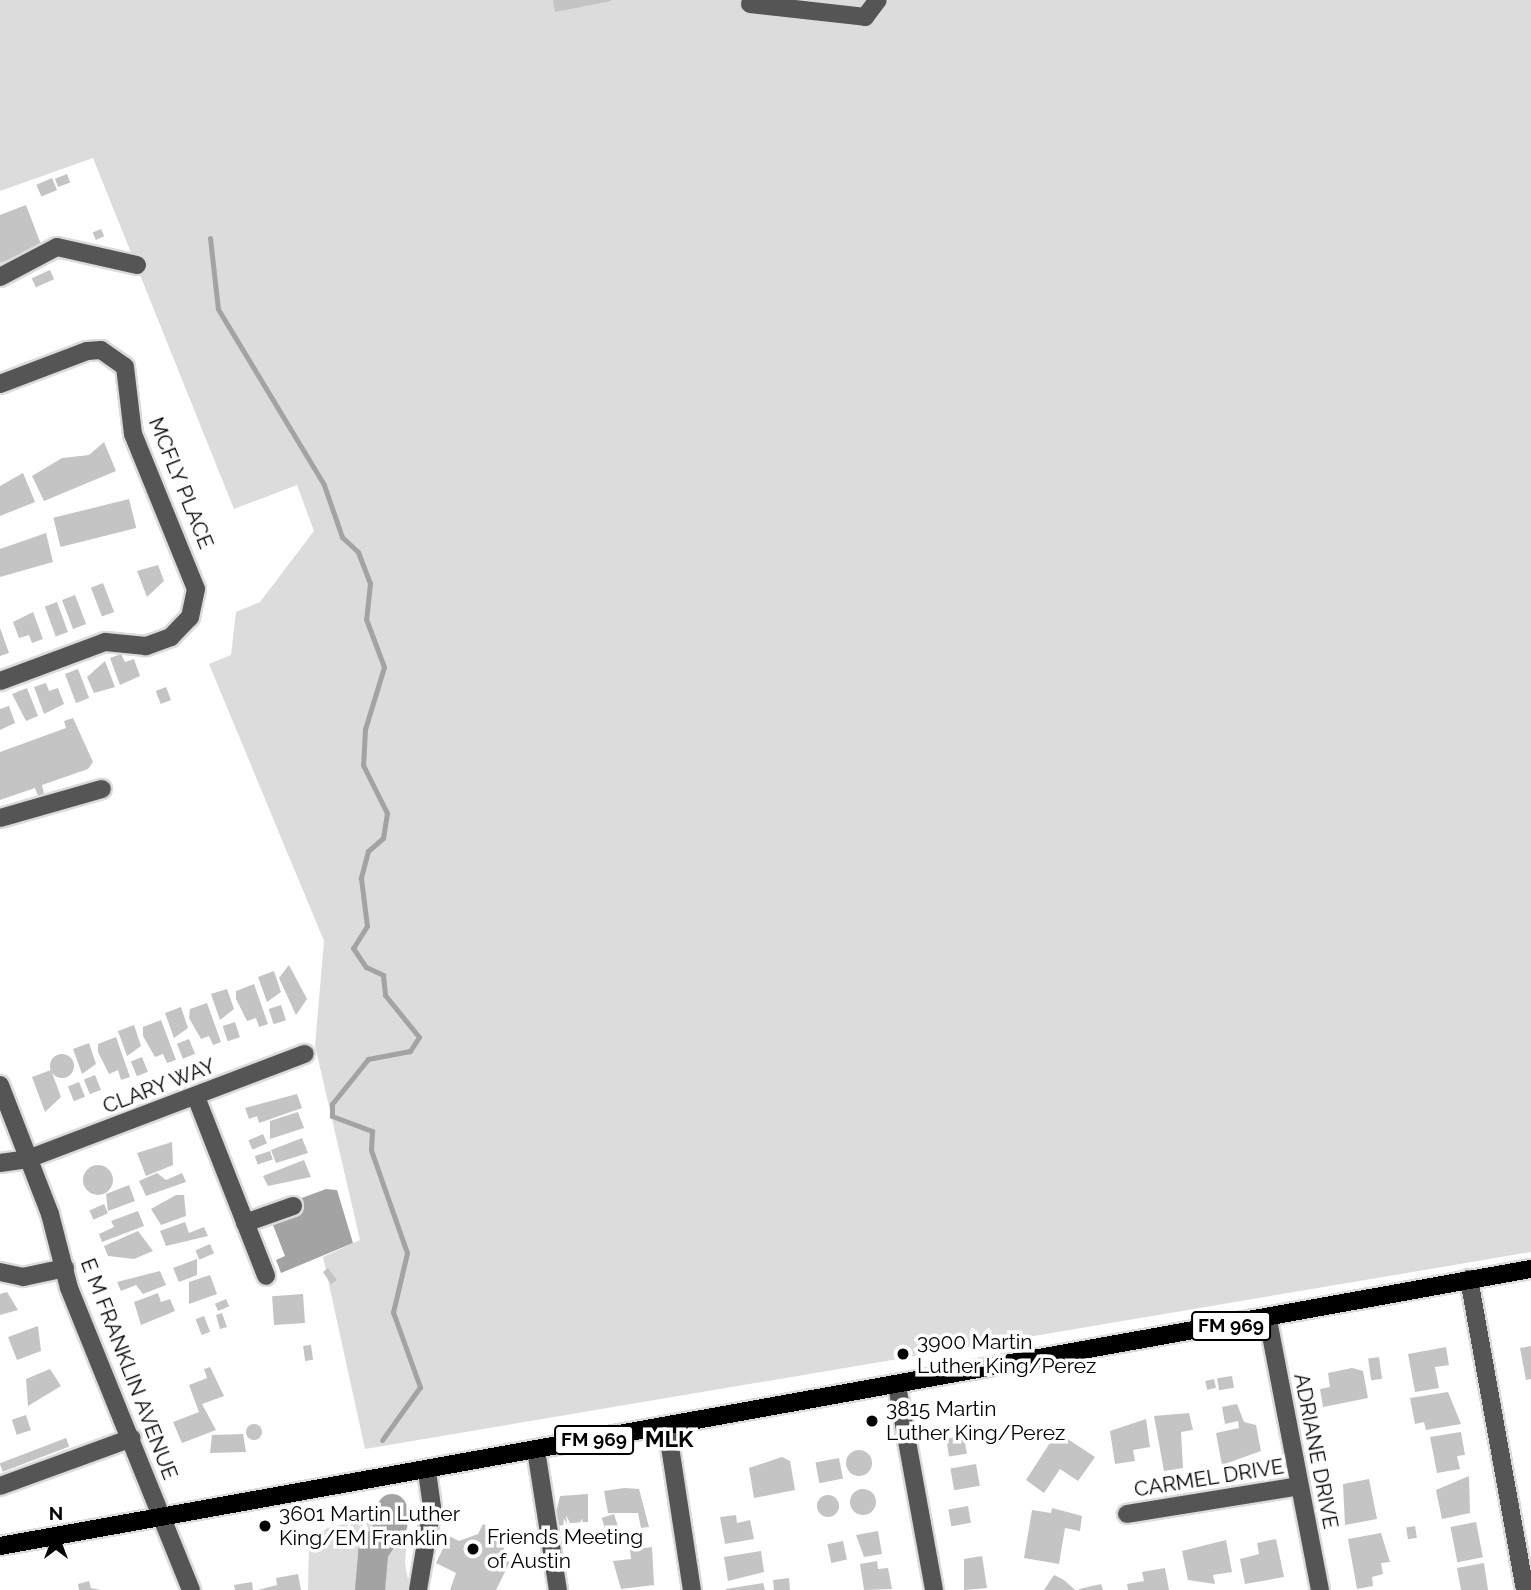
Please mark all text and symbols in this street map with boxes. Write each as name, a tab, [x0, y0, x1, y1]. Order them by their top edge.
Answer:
street label: MCFLY PLACE	[143, 413, 219, 553]
street label: CLARY WAY	[99, 1053, 219, 1119]
street label: E M FRANKLIN AVENUE	[75, 1254, 183, 1484]
road number: FM 969	[1191, 1310, 1271, 1342]
place label: 3900 Martin Luther King/Perez	[917, 1329, 1097, 1379]
marker: 3900 Martin Luther King/Perez	[895, 1346, 911, 1362]
street label: ADRIANE DRIVE	[1289, 1371, 1343, 1531]
place label: 3815 Martin Luther King/Perez	[886, 1396, 1066, 1446]
marker: 3815 Martin Luther King/Perez	[864, 1413, 880, 1429]
road number: FM 969	[554, 1424, 634, 1456]
district label: MLK	[645, 1425, 693, 1453]
street label: CARMEL DRIVE	[1132, 1454, 1286, 1502]
north arrow	[21, 1499, 91, 1569]
place label: 3601 Martin Luther King/EM Franklin	[279, 1501, 460, 1551]
text: N	[49, 1502, 63, 1524]
marker: 3601 Martin Luther King/EM Franklin	[257, 1518, 273, 1534]
place label: Friends Meeting of Austin	[487, 1524, 643, 1574]
marker: Friends Meeting of Austin	[465, 1541, 481, 1557]

